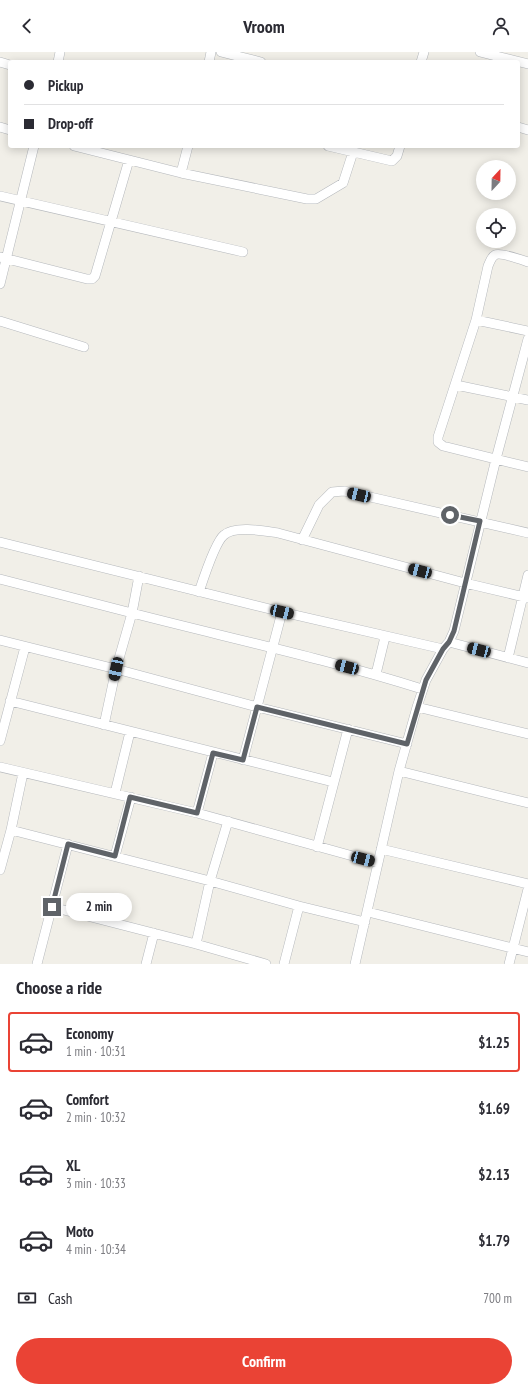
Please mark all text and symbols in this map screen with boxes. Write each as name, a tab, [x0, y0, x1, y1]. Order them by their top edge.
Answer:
icon: back	[16, 15, 38, 37]
text: Vroom	[243, 15, 285, 38]
icon: person	[490, 15, 512, 37]
text: Pickup	[48, 76, 83, 95]
text: Drop-off	[48, 114, 93, 133]
north arrow	[476, 160, 516, 200]
map controls	[476, 160, 516, 248]
button: locate	[476, 208, 516, 248]
car	[346, 486, 372, 504]
route start	[441, 506, 459, 524]
car	[407, 562, 433, 580]
car	[269, 603, 295, 621]
car	[466, 641, 492, 659]
car	[108, 656, 124, 682]
car	[334, 658, 360, 676]
car	[350, 850, 376, 868]
callout: 2 min	[66, 893, 132, 921]
route end	[43, 898, 61, 916]
text: 2 min	[86, 898, 112, 915]
text: Choose a ride	[16, 976, 102, 999]
icon: car	[18, 1024, 54, 1060]
text: Economy	[66, 1024, 114, 1043]
text: $1.25	[478, 1033, 510, 1052]
text: 1 min · 10:31	[66, 1043, 126, 1060]
icon: car	[18, 1090, 54, 1126]
text: Comfort	[66, 1090, 109, 1109]
text: $1.69	[478, 1099, 510, 1118]
text: 2 min · 10:32	[66, 1109, 126, 1126]
icon: car	[18, 1156, 54, 1192]
text: XL	[66, 1156, 80, 1175]
text: $2.13	[478, 1165, 510, 1184]
text: 3 min · 10:33	[66, 1175, 126, 1192]
icon: car	[18, 1222, 54, 1258]
text: Moto	[66, 1222, 94, 1241]
text: $1.79	[478, 1231, 510, 1250]
text: 4 min · 10:34	[66, 1241, 126, 1258]
icon: cash	[16, 1287, 38, 1309]
text: Cash	[48, 1289, 72, 1308]
text: 700 m	[483, 1290, 512, 1307]
button: Confirm	[16, 1338, 512, 1384]

